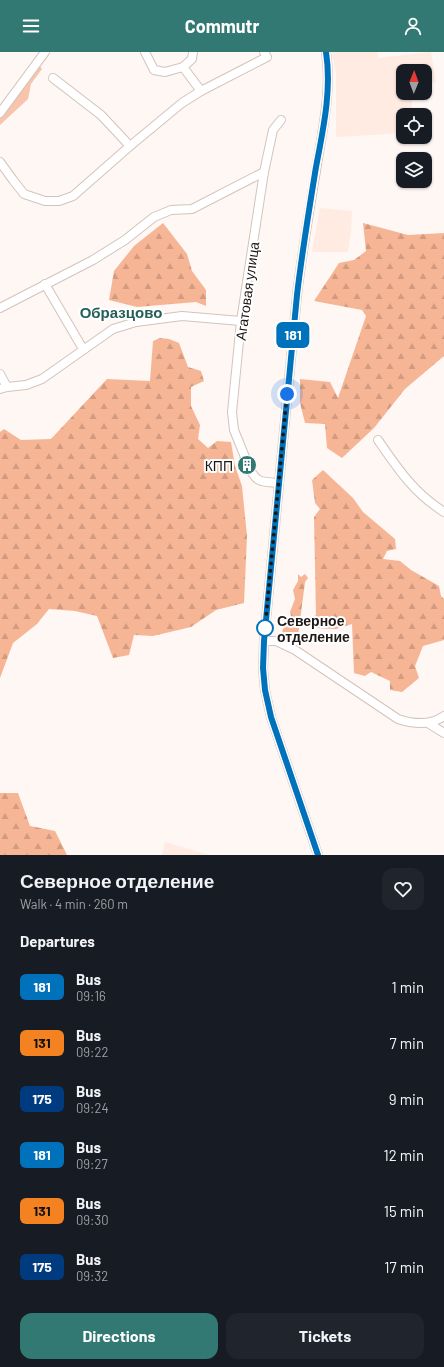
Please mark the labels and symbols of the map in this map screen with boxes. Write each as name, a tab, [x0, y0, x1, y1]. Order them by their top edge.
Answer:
north arrow	[396, 64, 432, 100]
street label: Агатовая улица	[232, 240, 262, 341]
district label: Образцово	[80, 303, 162, 321]
line badge: 181	[270, 322, 316, 348]
your location	[277, 384, 297, 404]
building icon: КПП	[236, 454, 258, 476]
place label: КПП	[205, 457, 233, 474]
place label: Северное отделение	[277, 612, 350, 645]
marker: Северное отделение	[256, 619, 274, 637]

